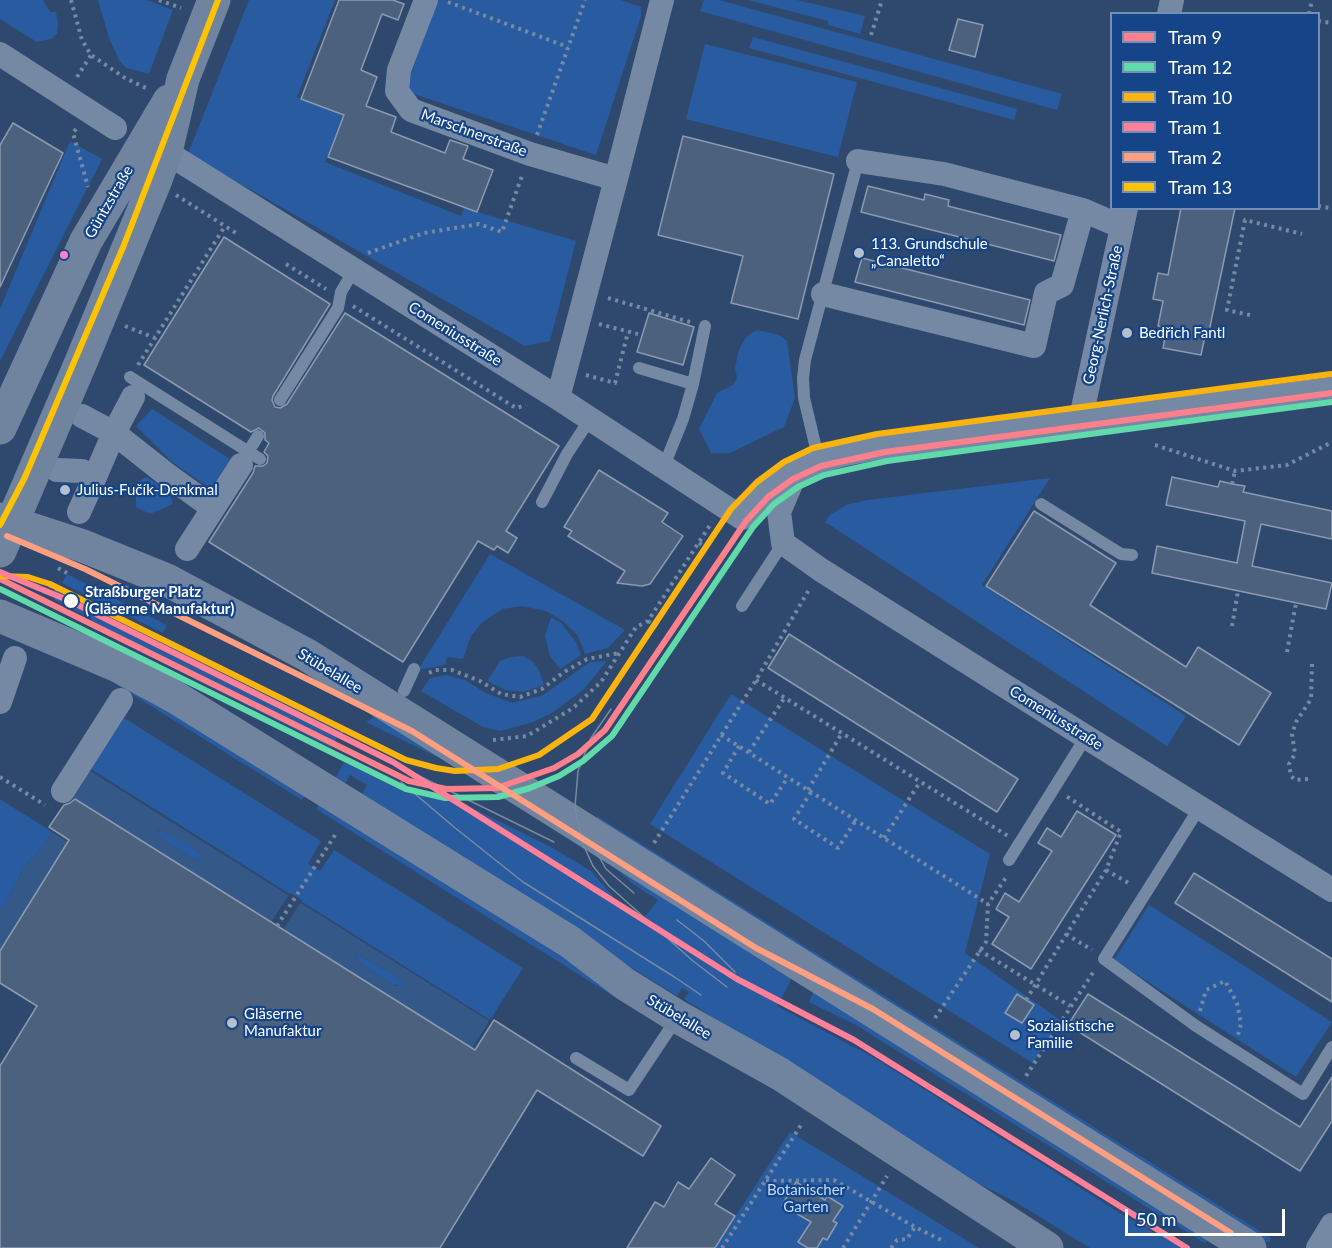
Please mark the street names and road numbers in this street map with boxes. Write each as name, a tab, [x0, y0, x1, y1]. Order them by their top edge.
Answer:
street label: Marschnerstraße	[418, 105, 530, 161]
street label: Güntzstraße	[81, 162, 137, 242]
street label: Georg-Nerlich-Straße	[1079, 244, 1127, 386]
street label: Comeniusstraße	[405, 298, 505, 370]
street label: Stübelallee	[295, 645, 365, 697]
street label: Comeniusstraße	[1006, 682, 1106, 754]
street label: Stübelallee	[644, 991, 714, 1043]

